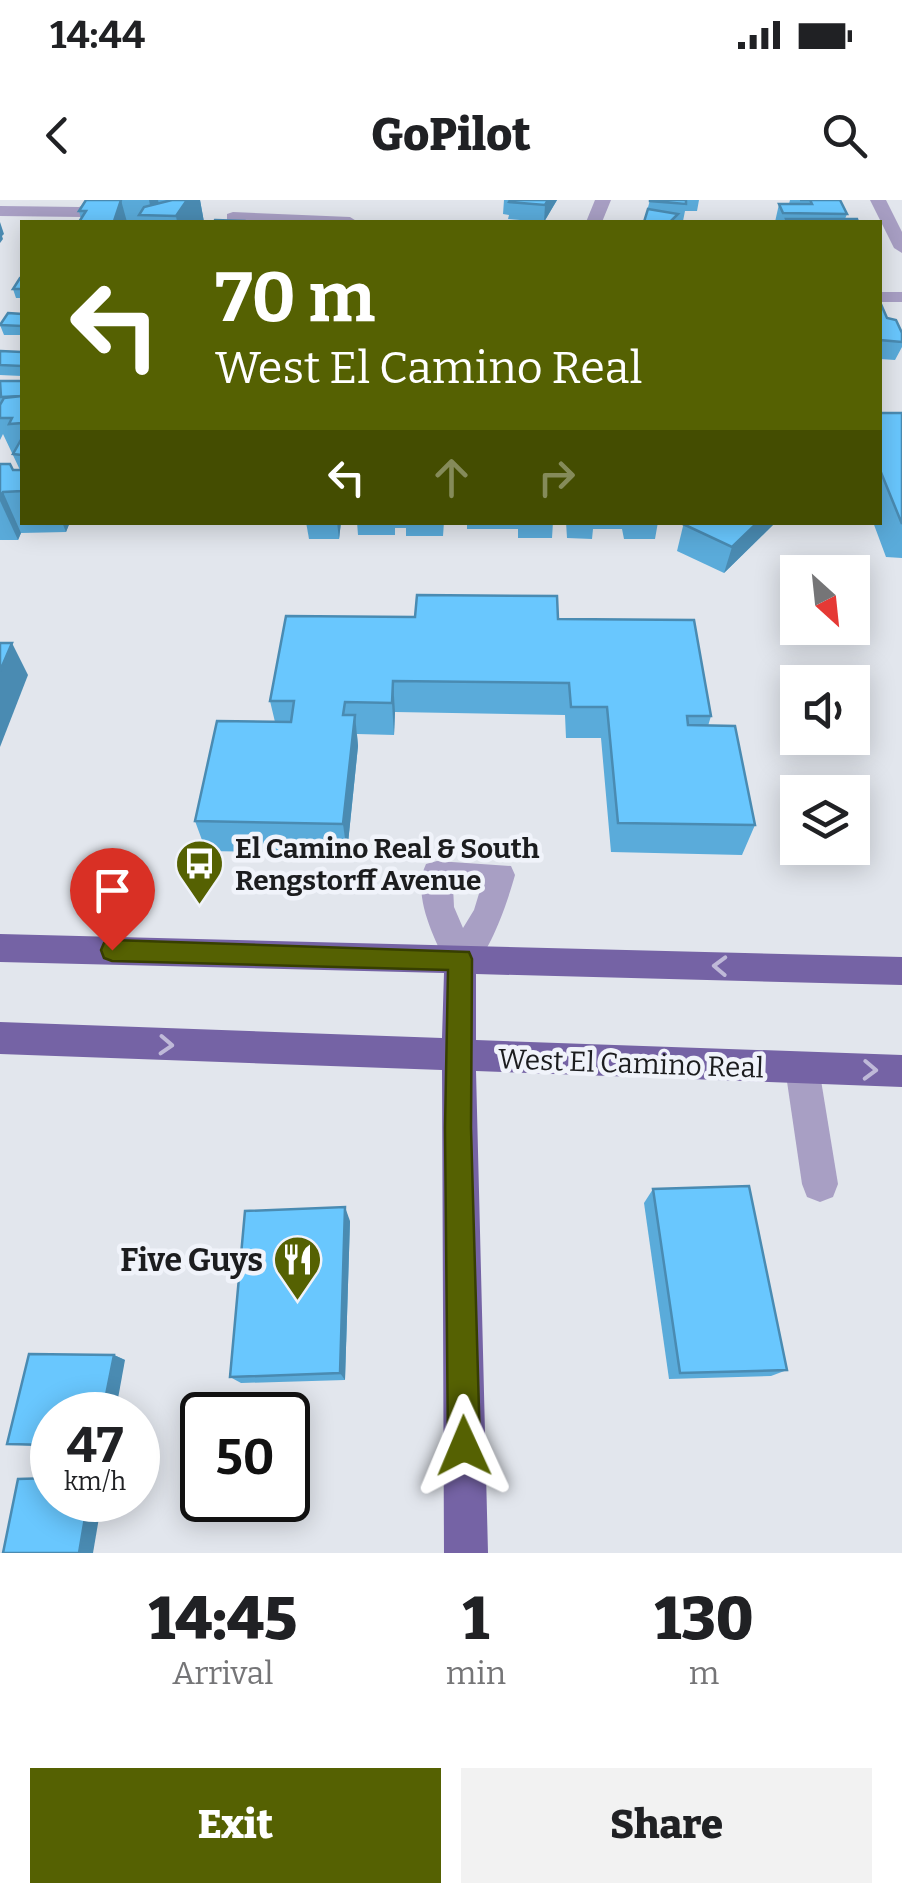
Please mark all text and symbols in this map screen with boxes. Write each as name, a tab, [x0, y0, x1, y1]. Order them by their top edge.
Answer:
text: 14:44	[50, 12, 145, 58]
icon: back	[30, 108, 85, 163]
text: GoPilot	[371, 108, 531, 162]
icon: search	[817, 108, 872, 163]
text: 70 m	[215, 256, 375, 340]
icon: left	[50, 260, 180, 390]
text: West El Camino Real	[215, 341, 642, 395]
icon: left	[319, 450, 374, 505]
icon: ahead	[424, 450, 479, 505]
icon: right	[529, 450, 584, 505]
north arrow	[780, 555, 870, 645]
map controls	[780, 555, 870, 865]
button: sound	[780, 665, 870, 755]
button: layers	[780, 775, 870, 865]
place label: El Camino Real & South Rengstorff Avenue	[235, 832, 540, 897]
bus stop icon: El Camino Real & South Rengstorff Avenue	[174, 838, 226, 906]
pin	[70, 848, 155, 951]
icon: arrive	[85, 863, 140, 918]
one-way arrow	[712, 955, 728, 976]
one-way arrow	[159, 1034, 175, 1055]
street label: West El Camino Real	[498, 1042, 764, 1085]
one-way arrow	[863, 1060, 879, 1081]
restaurant icon: Five Guys	[272, 1234, 324, 1302]
place label: Five Guys	[120, 1241, 263, 1279]
speed limit sign: 50	[180, 1392, 310, 1522]
position arrow	[412, 1394, 516, 1498]
text: 47	[67, 1415, 123, 1475]
text: km/h	[64, 1467, 126, 1497]
text: 14:45	[148, 1583, 297, 1655]
text: 1	[463, 1583, 489, 1655]
text: 130	[654, 1583, 754, 1655]
text: Arrival	[172, 1654, 274, 1692]
text: min	[446, 1654, 506, 1692]
text: m	[689, 1654, 719, 1692]
button: Exit	[30, 1768, 441, 1883]
button: Share	[461, 1768, 872, 1883]

